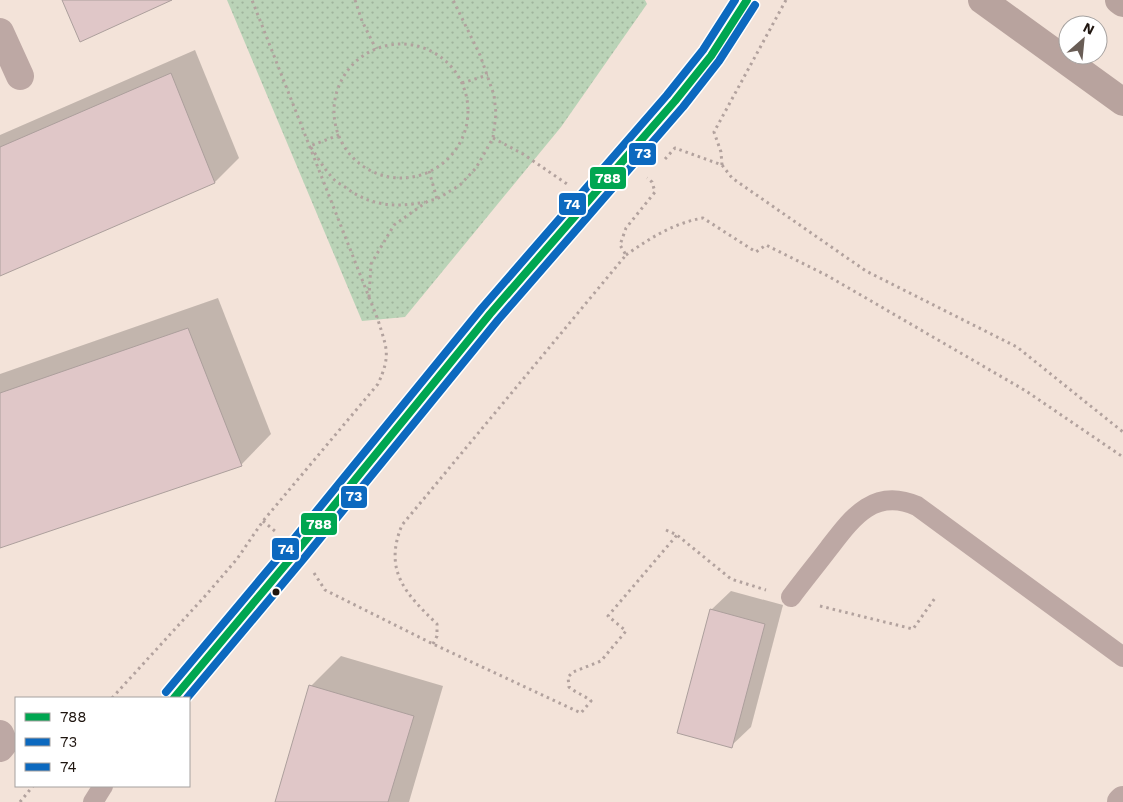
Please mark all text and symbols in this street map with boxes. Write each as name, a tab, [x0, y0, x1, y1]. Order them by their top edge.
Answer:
north arrow	[1058, 15, 1108, 65]
text: N	[1081, 19, 1097, 38]
line badge: 73	[628, 142, 657, 166]
text: 73	[635, 145, 651, 161]
line badge: 788	[589, 166, 627, 190]
text: 788	[595, 170, 621, 186]
line badge: 74	[558, 192, 587, 216]
text: 74	[564, 196, 580, 212]
line badge: 73	[340, 485, 368, 509]
text: 73	[346, 488, 362, 504]
line badge: 788	[300, 512, 338, 536]
text: 788	[306, 516, 332, 532]
line badge: 74	[271, 537, 300, 561]
text: 74	[278, 541, 294, 557]
unlabelled marker	[271, 587, 281, 597]
legend	[15, 697, 190, 787]
text: 788	[60, 708, 87, 726]
text: 73	[60, 733, 77, 751]
text: 74	[60, 758, 77, 776]

